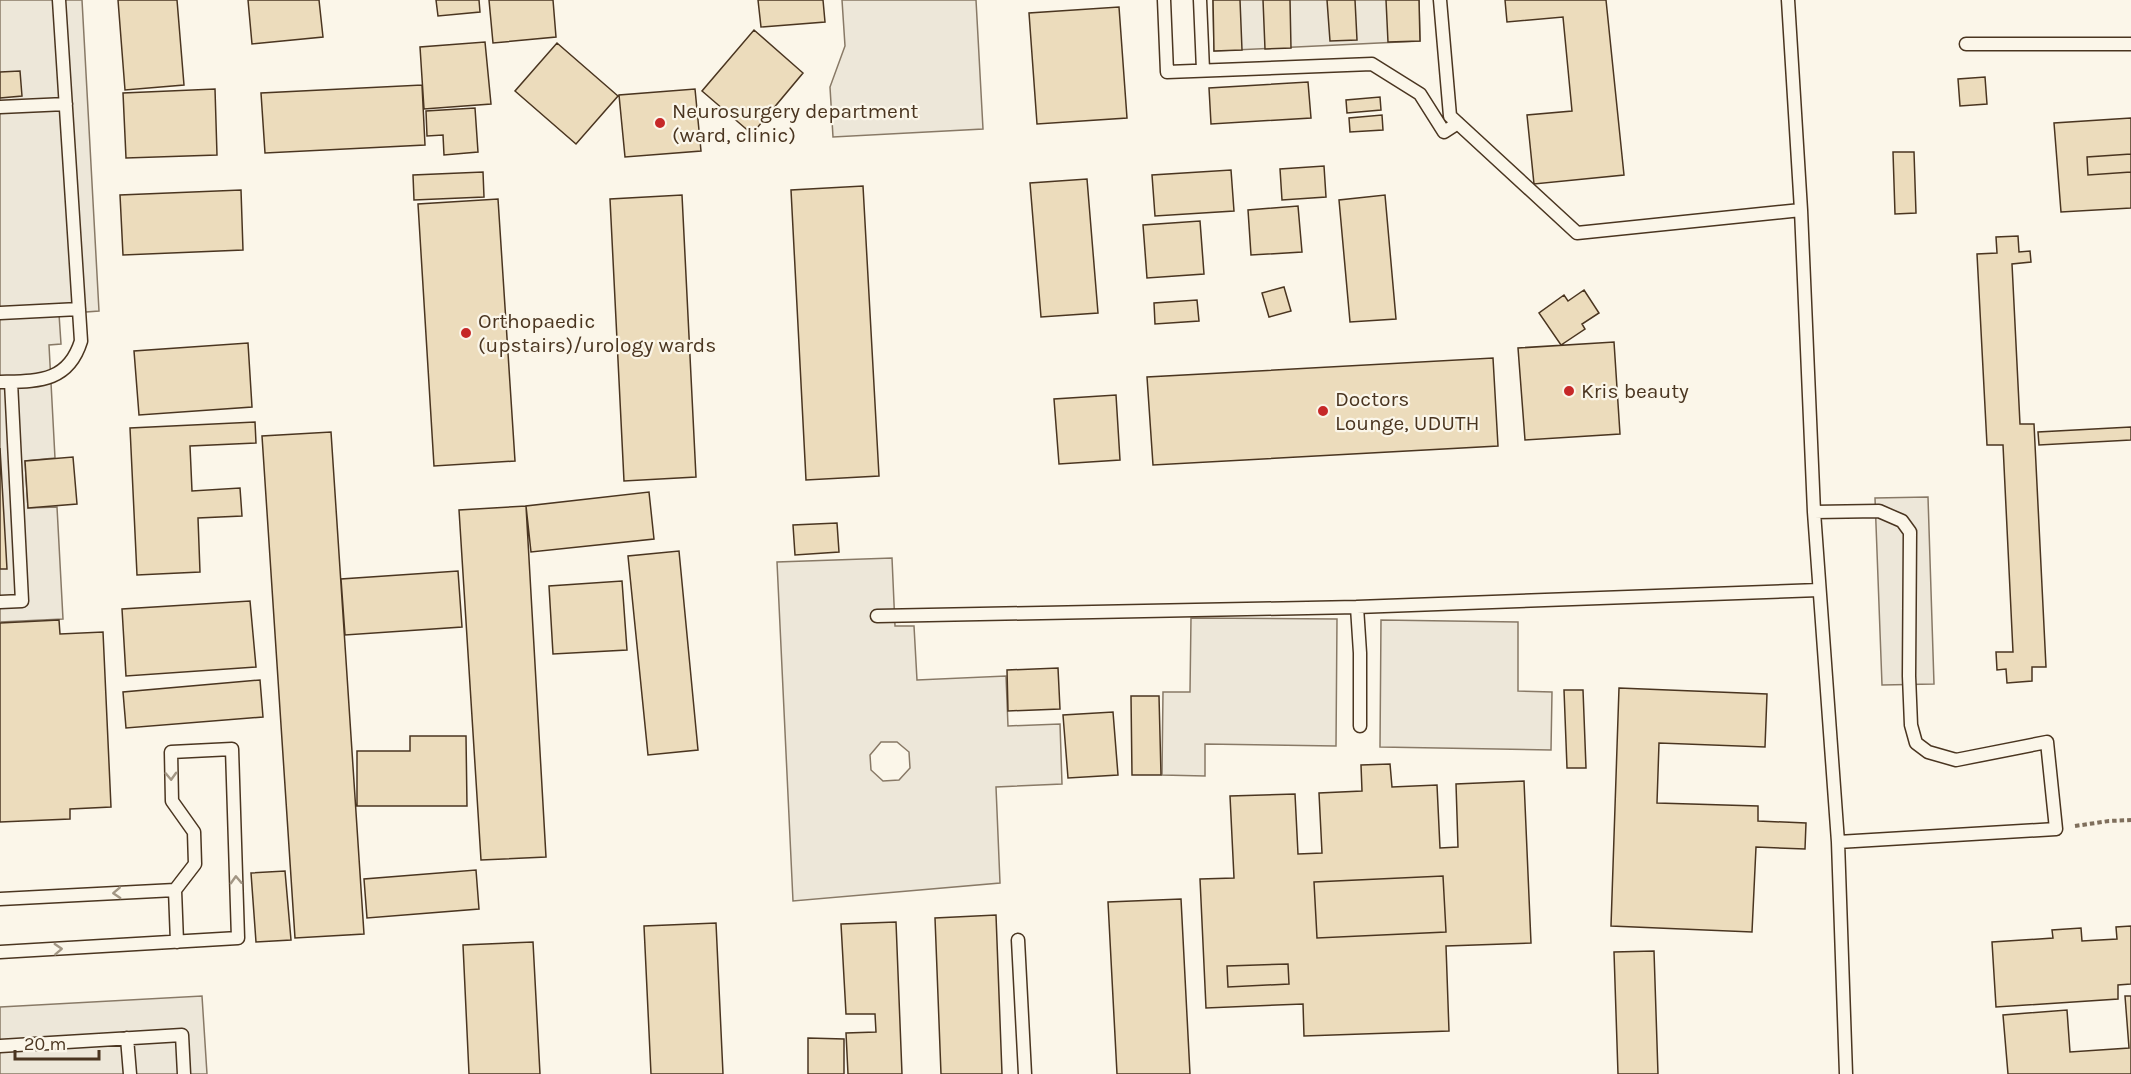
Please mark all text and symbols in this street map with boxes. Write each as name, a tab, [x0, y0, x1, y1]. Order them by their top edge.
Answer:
place label: Neurosurgery department (ward, clinic)	[672, 99, 919, 147]
marker: Neurosurgery department (ward, clinic)	[653, 116, 667, 130]
place label: Orthopaedic (upstairs)/urology wards	[478, 309, 716, 357]
marker: Orthopaedic (upstairs)/urology wards	[459, 326, 473, 340]
place label: Kris beauty	[1581, 379, 1689, 403]
marker: Kris beauty	[1562, 384, 1576, 398]
place label: Doctors Lounge, UDUTH	[1335, 387, 1480, 435]
marker: Doctors Lounge, UDUTH	[1316, 404, 1330, 418]
one-way arrow	[165, 772, 178, 781]
one-way arrow	[230, 875, 243, 884]
one-way arrow	[112, 886, 121, 899]
one-way arrow	[54, 942, 63, 955]
scale bar	[15, 1023, 99, 1061]
text: 20 m	[24, 1033, 66, 1055]

